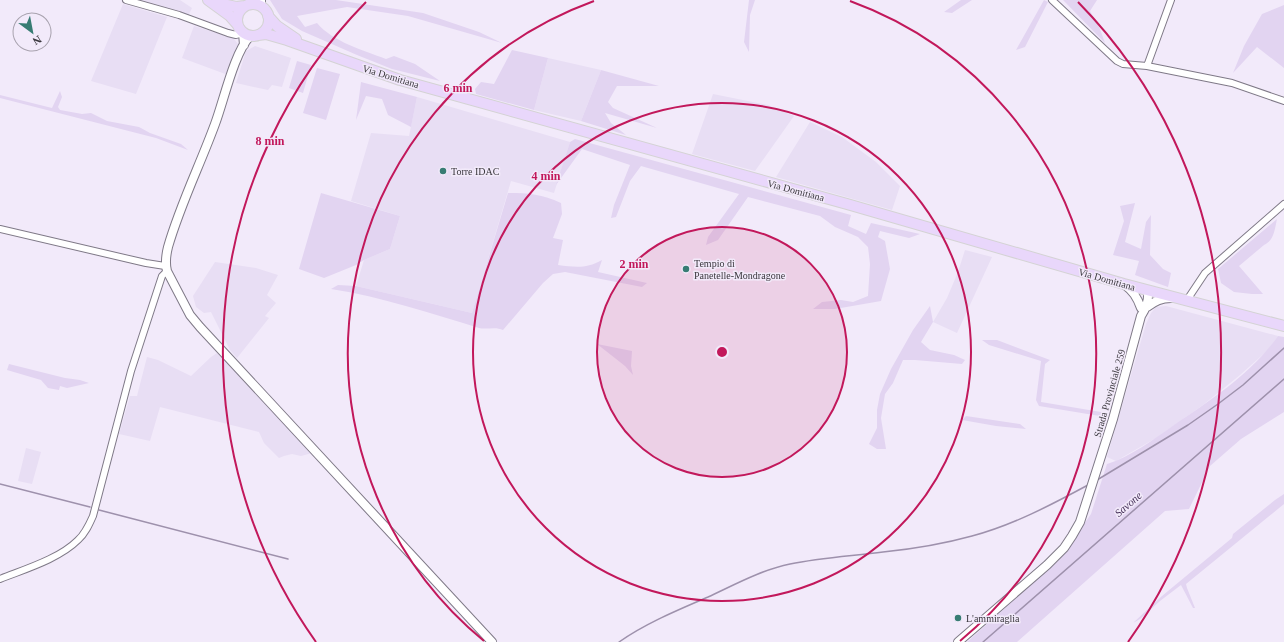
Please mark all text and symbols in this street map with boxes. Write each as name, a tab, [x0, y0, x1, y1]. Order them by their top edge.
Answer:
north arrow	[12, 12, 52, 52]
text: N	[31, 33, 44, 48]
street label: Via Domitiana	[361, 63, 421, 90]
text: 6 min	[443, 81, 473, 95]
text: 8 min	[255, 134, 285, 148]
marker: Torre IDAC	[438, 166, 448, 176]
place label: Torre IDAC	[451, 166, 500, 177]
text: 4 min	[531, 169, 561, 183]
street label: Via Domitiana	[766, 178, 826, 204]
text: 2 min	[619, 257, 649, 271]
place label: Tempio di Panetelle-Mondragone	[694, 258, 786, 281]
marker: Tempio di Panetelle-Mondragone	[681, 264, 691, 274]
street label: Via Domitiana	[1077, 266, 1137, 293]
centre of rings	[715, 345, 729, 359]
street label: Strada Provinciale 259	[1092, 348, 1127, 438]
water label: Savone	[1112, 489, 1144, 519]
marker: L'ammiraglia	[953, 613, 963, 623]
place label: L'ammiraglia	[966, 613, 1020, 624]

